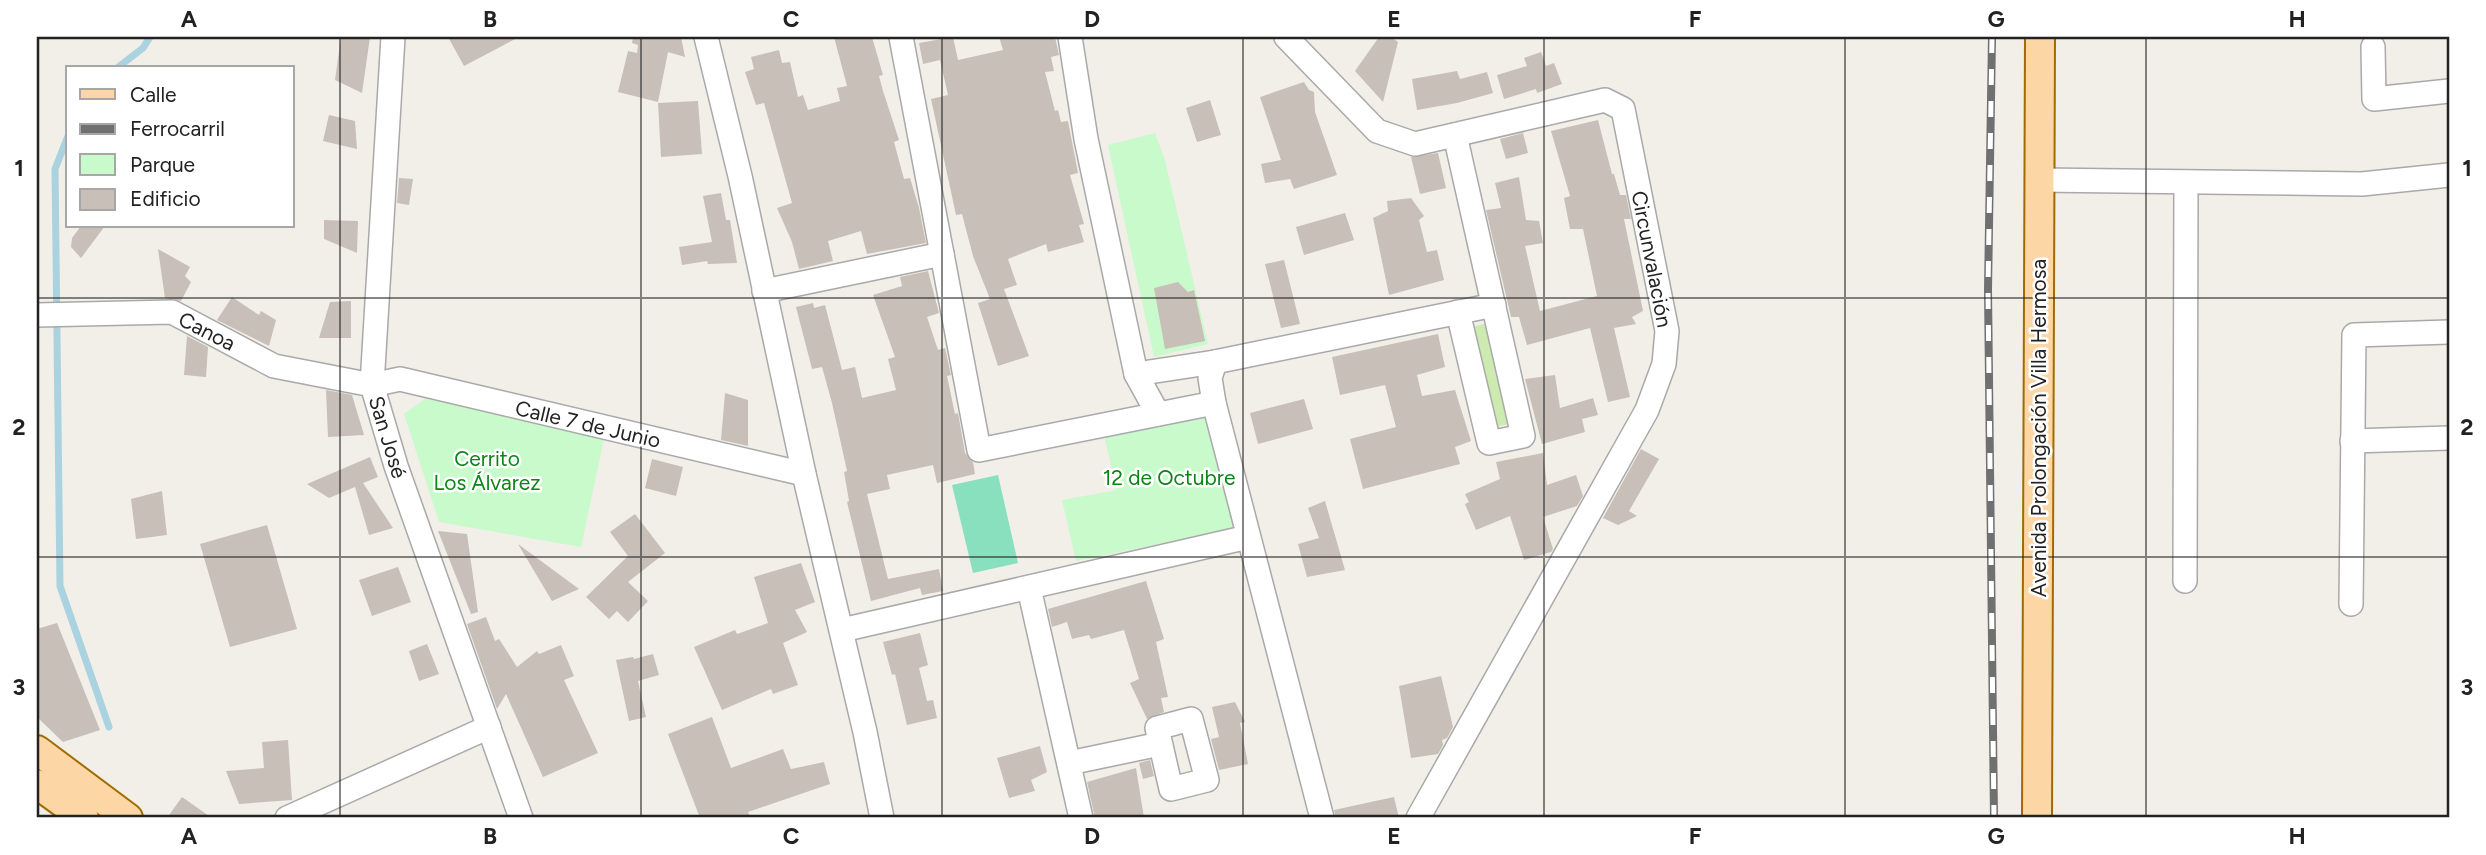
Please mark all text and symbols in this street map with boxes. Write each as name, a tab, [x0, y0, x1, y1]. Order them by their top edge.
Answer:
text: A	[181, 5, 198, 33]
text: B	[483, 5, 497, 33]
text: C	[783, 5, 800, 33]
text: D	[1084, 5, 1100, 33]
text: E	[1387, 5, 1401, 33]
text: F	[1689, 5, 1702, 33]
text: G	[1987, 5, 2005, 33]
text: H	[2288, 5, 2306, 33]
legend	[66, 66, 294, 228]
text: Calle	[130, 82, 177, 107]
text: Ferrocarril	[130, 116, 225, 141]
text: Parque	[130, 152, 195, 177]
text: 1	[14, 154, 24, 182]
text: 1	[2462, 154, 2472, 182]
text: Edificio	[130, 186, 201, 211]
street label: Circunvalación	[1627, 189, 1677, 329]
street label: Avenida Prolongación Villa Hermosa	[2026, 259, 2051, 597]
street label: Canoa	[174, 306, 240, 356]
street label: San José	[364, 393, 412, 481]
street label: Calle 7 de Junio	[513, 395, 663, 453]
text: 2	[12, 413, 26, 441]
text: 2	[2460, 413, 2474, 441]
park label: Cerrito Los Álvarez	[433, 446, 541, 495]
park label: 12 de Octubre	[1103, 465, 1235, 490]
text: 3	[13, 673, 25, 701]
text: 3	[2461, 673, 2473, 701]
text: A	[181, 822, 198, 850]
text: B	[483, 822, 497, 850]
text: C	[783, 822, 800, 850]
text: D	[1084, 822, 1100, 850]
text: E	[1387, 822, 1401, 850]
text: F	[1689, 822, 1702, 850]
text: G	[1987, 822, 2005, 850]
text: H	[2288, 822, 2306, 850]

